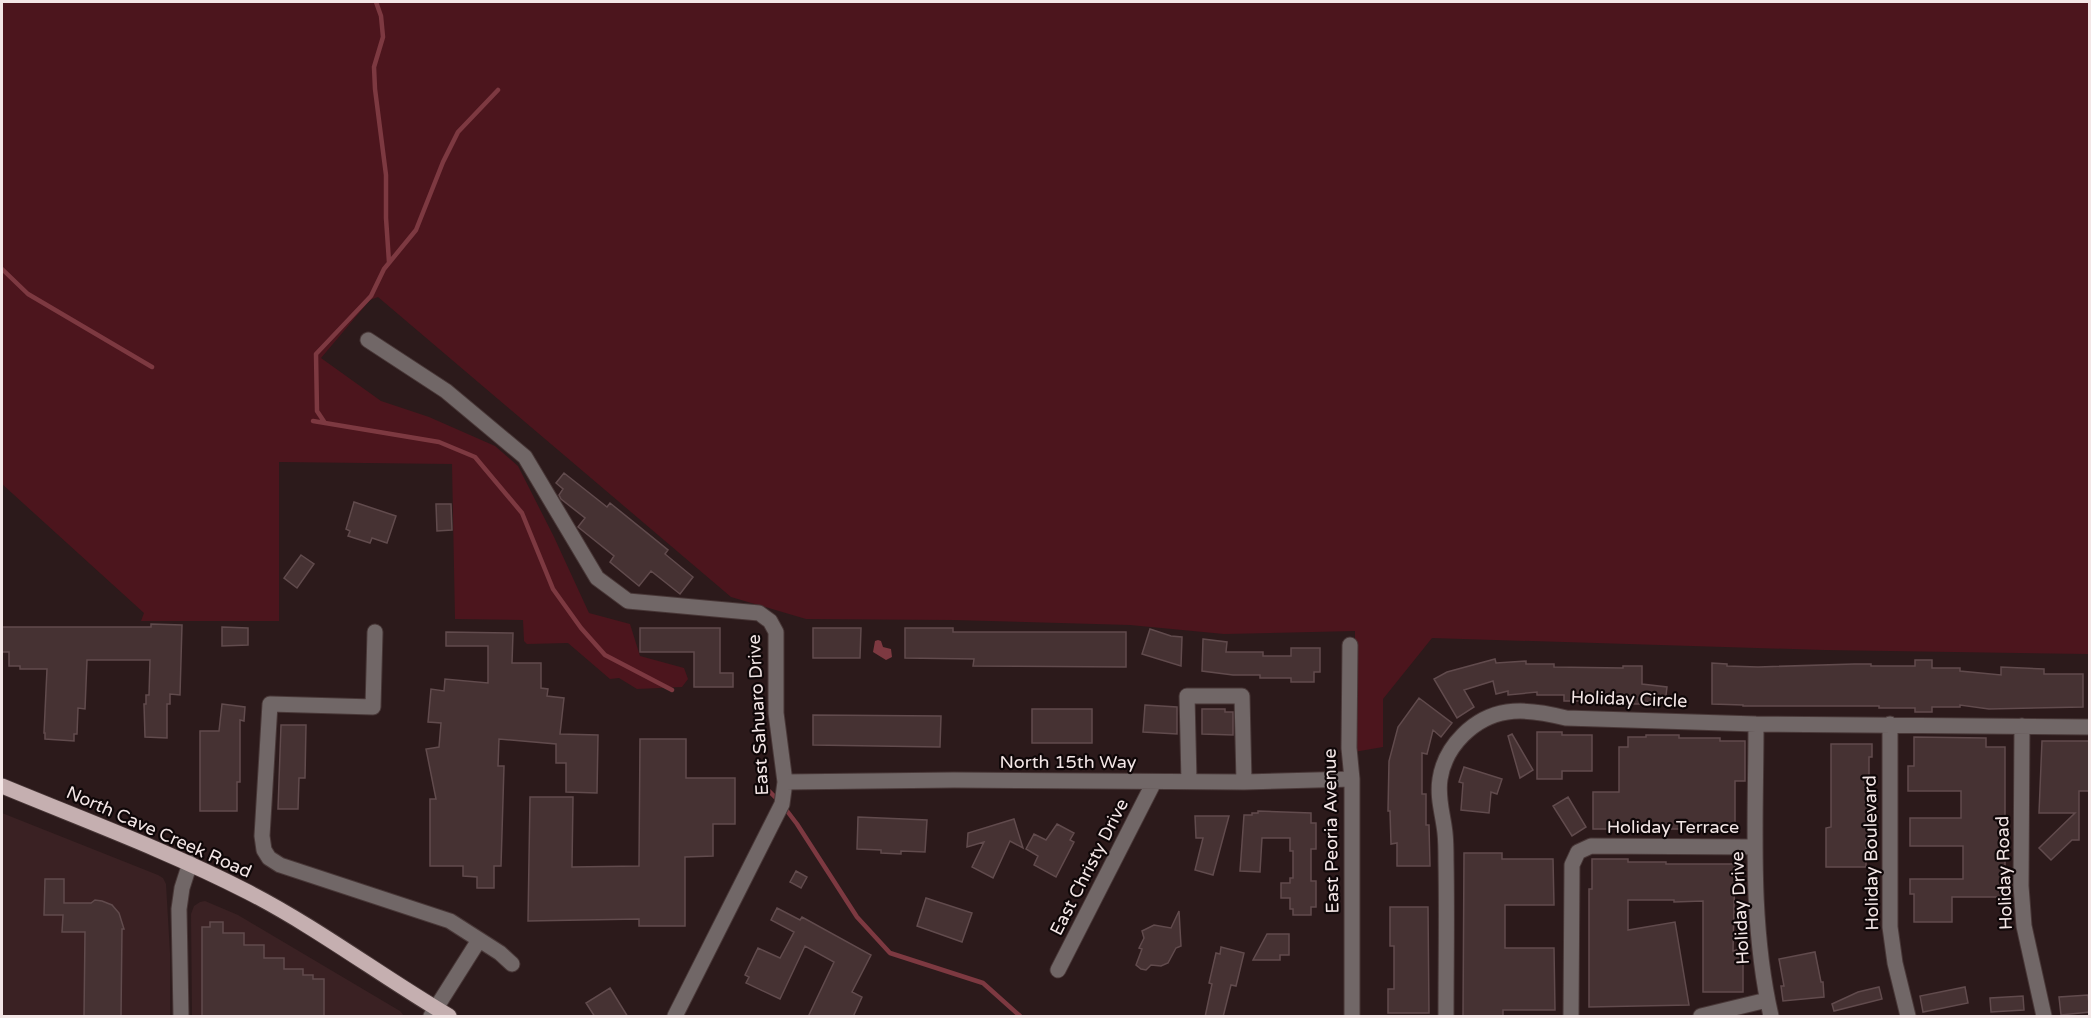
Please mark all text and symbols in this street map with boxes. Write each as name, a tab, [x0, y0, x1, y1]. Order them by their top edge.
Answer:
street label: East Sahuaro Drive	[743, 634, 773, 796]
street label: Holiday Circle	[1570, 686, 1688, 712]
street label: East Peoria Avenue	[1319, 748, 1343, 914]
street label: North 15th Way	[1000, 751, 1137, 773]
street label: Holiday Boulevard	[1859, 775, 1883, 931]
street label: North Cave Creek Road	[63, 781, 255, 883]
street label: East Christy Drive	[1045, 795, 1133, 939]
street label: Holiday Terrace	[1607, 816, 1739, 838]
street label: Holiday Road	[1991, 816, 2017, 930]
street label: Holiday Drive	[1726, 851, 1754, 965]

